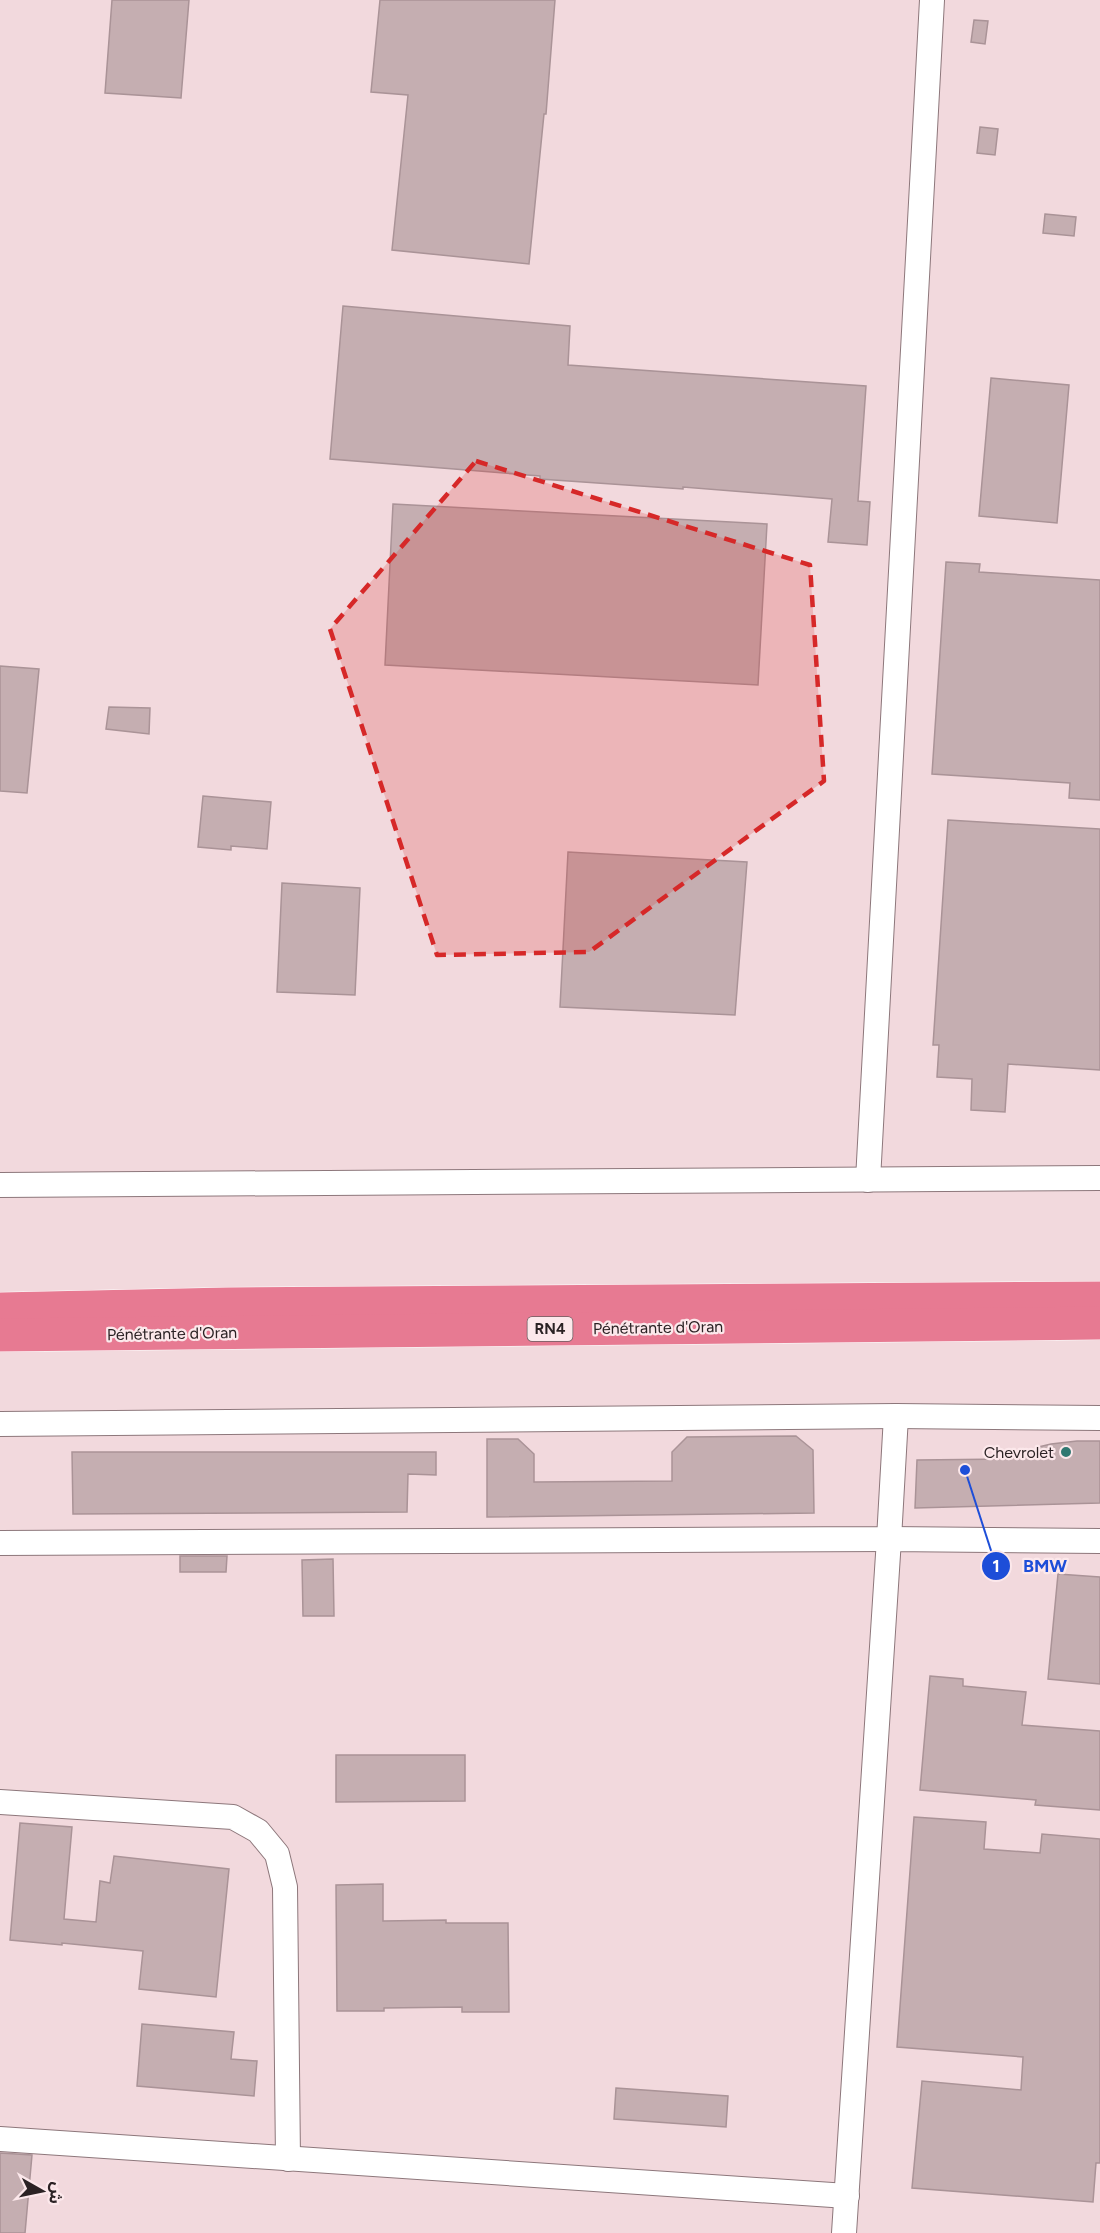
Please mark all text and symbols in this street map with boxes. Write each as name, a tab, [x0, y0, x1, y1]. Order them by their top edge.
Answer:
road number: RN4	[528, 1317, 572, 1341]
street label: Pénétrante d'Oran	[593, 1317, 723, 1338]
street label: Pénétrante d'Oran	[107, 1323, 237, 1344]
place label: Chevrolet	[984, 1443, 1054, 1462]
marker: Chevrolet	[1059, 1445, 1073, 1459]
callout: BMW	[981, 1548, 1079, 1584]
text: 1	[992, 1555, 1000, 1577]
text: BMW	[1023, 1555, 1067, 1577]
north arrow	[12, 2161, 72, 2221]
text: ش	[45, 2181, 67, 2206]

